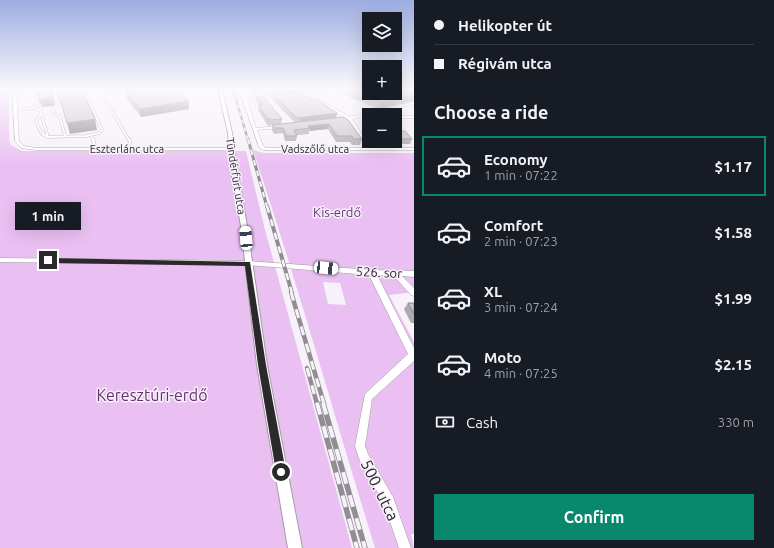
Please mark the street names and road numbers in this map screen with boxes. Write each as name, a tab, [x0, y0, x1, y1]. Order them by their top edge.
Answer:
street label: Tündérfürt utca	[224, 137, 248, 215]
street label: Eszterlánc utca	[90, 143, 164, 155]
street label: Vadszőlő utca	[281, 143, 349, 155]
street label: 526. sor	[355, 264, 403, 280]
street label: 500. utca	[358, 457, 402, 523]

